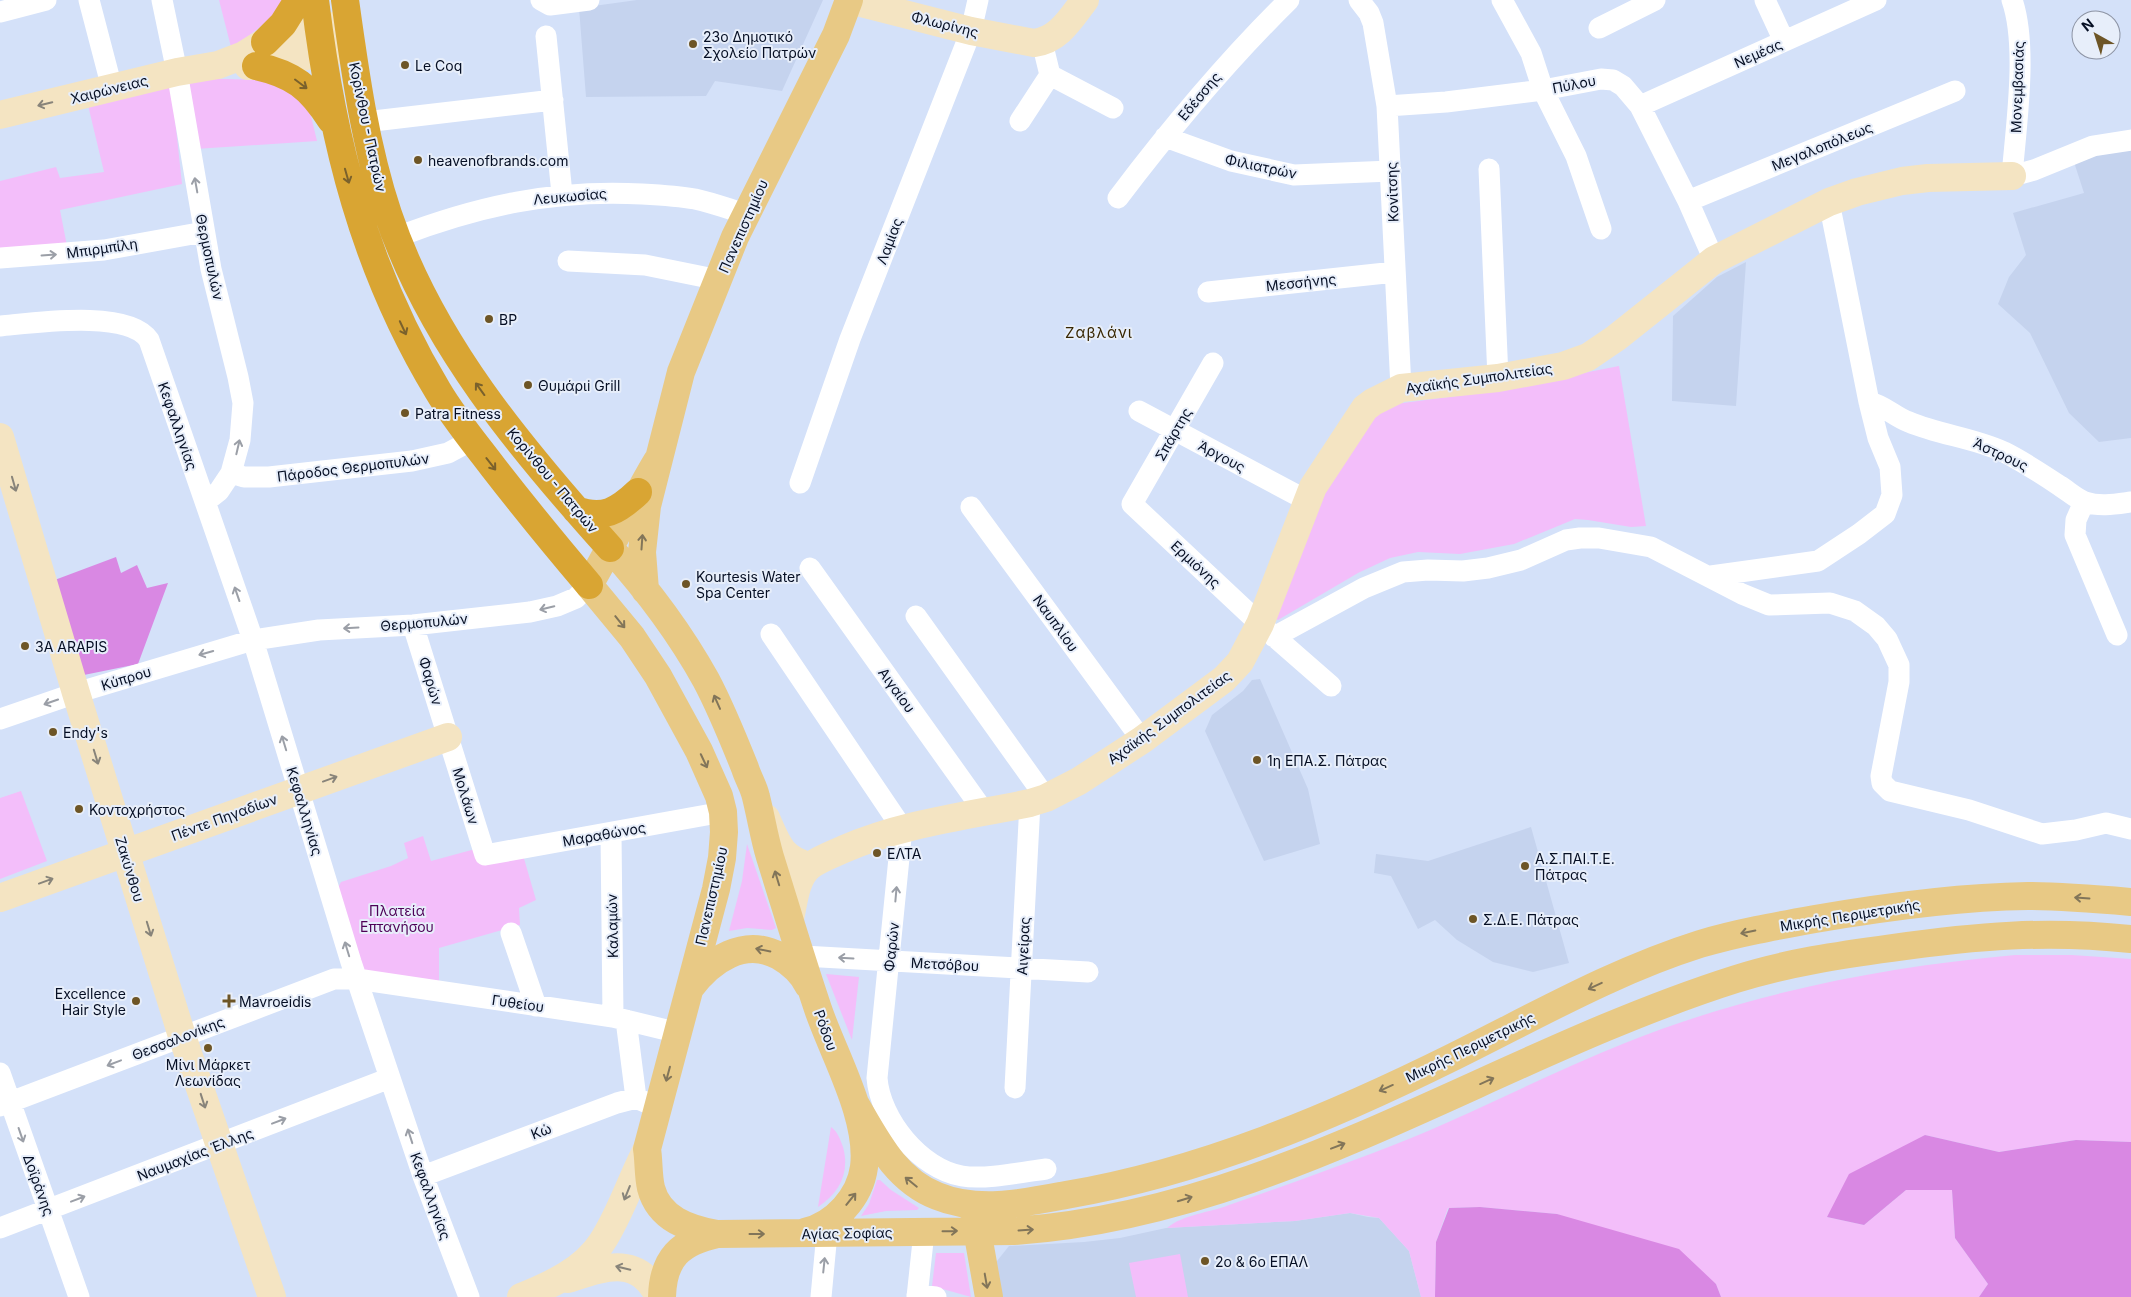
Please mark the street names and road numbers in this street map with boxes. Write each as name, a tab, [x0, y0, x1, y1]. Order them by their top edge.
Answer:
street label: Φλωρίνης	[910, 7, 981, 41]
street label: Νεμέας	[1731, 35, 1785, 71]
street label: Μονεμβασιάς	[2007, 41, 2027, 133]
street label: Κορίνθου - Πατρών	[346, 61, 390, 193]
street label: Εδέσσης	[1174, 68, 1224, 124]
street label: Χαιρώνειας	[69, 71, 149, 107]
street label: Πύλου	[1551, 71, 1597, 97]
street label: Μεγαλοπόλεως	[1769, 118, 1875, 174]
street label: Φιλιατρών	[1223, 150, 1299, 182]
street label: Κονίτσης	[1382, 161, 1402, 223]
street label: Πανεπιστημίου	[715, 177, 771, 275]
street label: Λευκωσίας	[532, 184, 608, 208]
street label: Θερμοπυλών	[193, 212, 227, 302]
street label: Λαμίας	[872, 215, 906, 267]
street label: Μπιρμπίλη	[65, 235, 139, 261]
street label: Μεσσήνης	[1265, 270, 1337, 294]
street label: Αχαϊκής Συμπολιτείας	[1404, 359, 1554, 397]
street label: Κεφαλληνίας	[155, 380, 201, 472]
street label: Σπάρτης	[1151, 404, 1195, 464]
street label: Κορίνθου - Πατρών	[504, 424, 602, 536]
street label: Άστρους	[1971, 434, 2031, 474]
street label: Άργους	[1196, 437, 1248, 475]
street label: Πάροδος Θερμοπυλών	[276, 449, 430, 485]
street label: Ερμιόνης	[1168, 537, 1224, 591]
street label: Ναυπλίου	[1030, 591, 1082, 655]
street label: Θερμοπυλών	[379, 610, 469, 634]
street label: Φαρών	[416, 655, 446, 707]
street label: Κύπρου	[99, 662, 153, 694]
street label: Αιγαίου	[875, 664, 919, 716]
street label: Αχαϊκής Συμπολιτείας	[1104, 667, 1234, 767]
street label: Κεφαλληνίας	[283, 765, 327, 857]
street label: Μολάων	[449, 765, 483, 827]
street label: Πέντε Πηγαδίων	[169, 790, 279, 844]
street label: Μαραθώνος	[561, 818, 647, 850]
street label: Ζακύνθου	[112, 834, 148, 904]
street label: Πανεπιστημίου	[691, 845, 731, 947]
street label: Καλαμών	[603, 894, 621, 958]
street label: Μικρής Περιμετρικής	[1779, 896, 1921, 934]
street label: Αιγείρας	[1013, 916, 1033, 976]
street label: Φαρών	[880, 921, 902, 973]
street label: Μετσόβου	[910, 954, 980, 974]
street label: Γυθείου	[491, 991, 545, 1015]
street label: Ρόδου	[811, 1007, 841, 1053]
street label: Μικρής Περιμετρικής	[1403, 1008, 1537, 1086]
street label: Θεσσαλονίκης	[130, 1013, 226, 1063]
street label: Κώ	[528, 1119, 554, 1143]
street label: Ναυμαχίας Έλλης	[134, 1124, 256, 1184]
street label: Κεφαλληνίας	[407, 1150, 455, 1242]
street label: Δοϊράνης	[20, 1152, 58, 1218]
street label: Αγίας Σοφίας	[801, 1224, 893, 1242]

